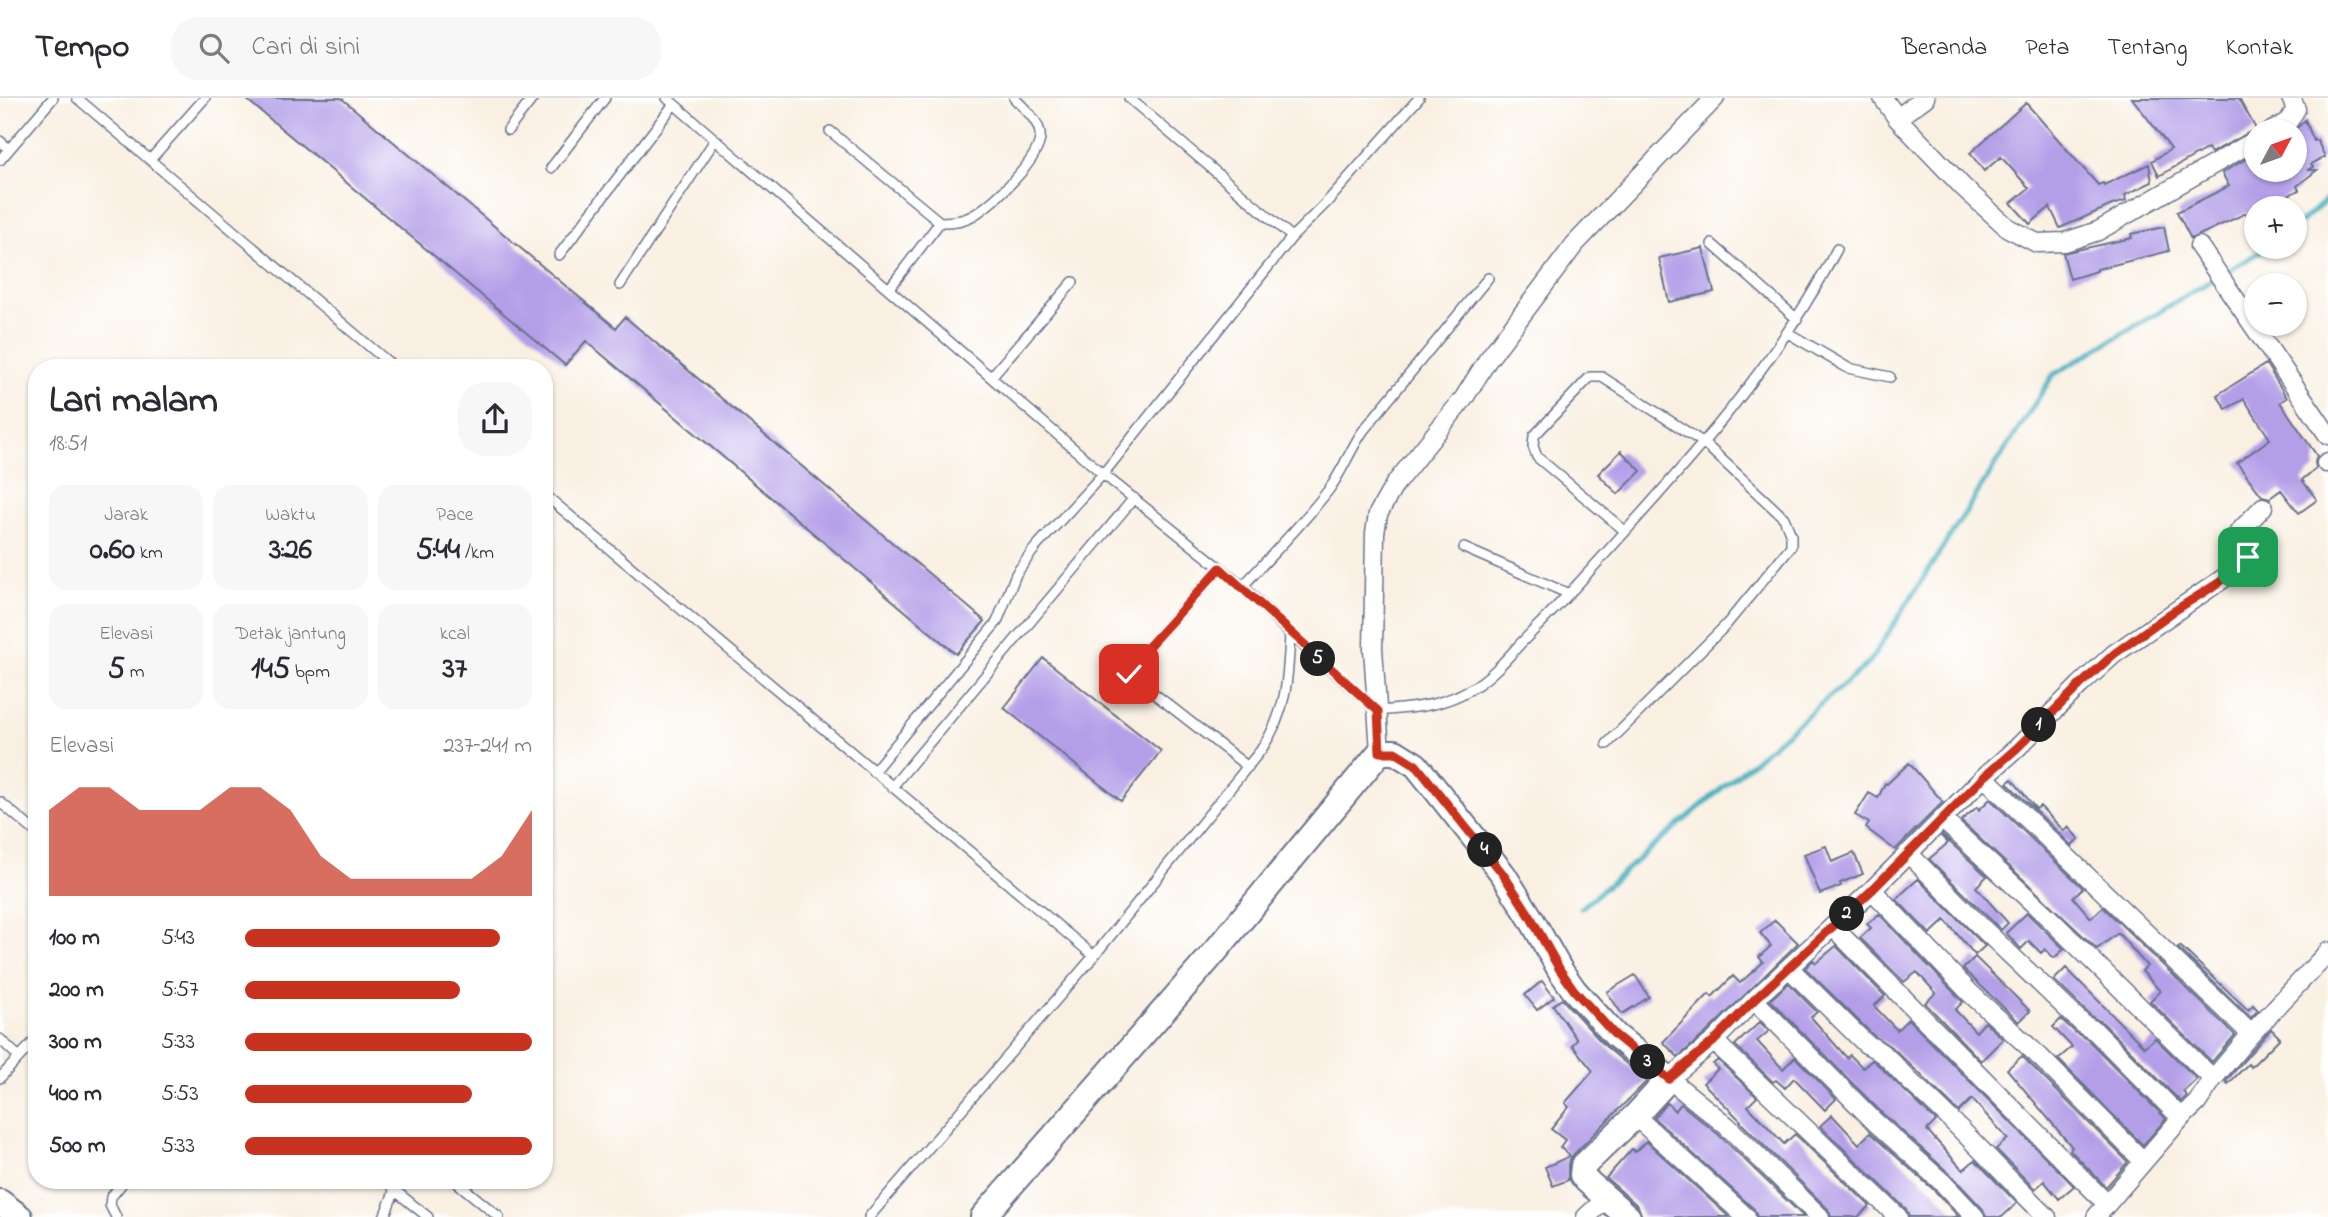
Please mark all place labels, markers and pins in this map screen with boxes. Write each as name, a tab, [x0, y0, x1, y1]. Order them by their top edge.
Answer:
pin	[2218, 527, 2278, 587]
pin: 5	[1300, 642, 1336, 676]
pin	[1099, 644, 1159, 704]
pin: 1	[2022, 708, 2056, 742]
pin: 4	[1468, 832, 1502, 868]
pin: 2	[1829, 896, 1864, 932]
pin: 3	[1630, 1044, 1666, 1080]

